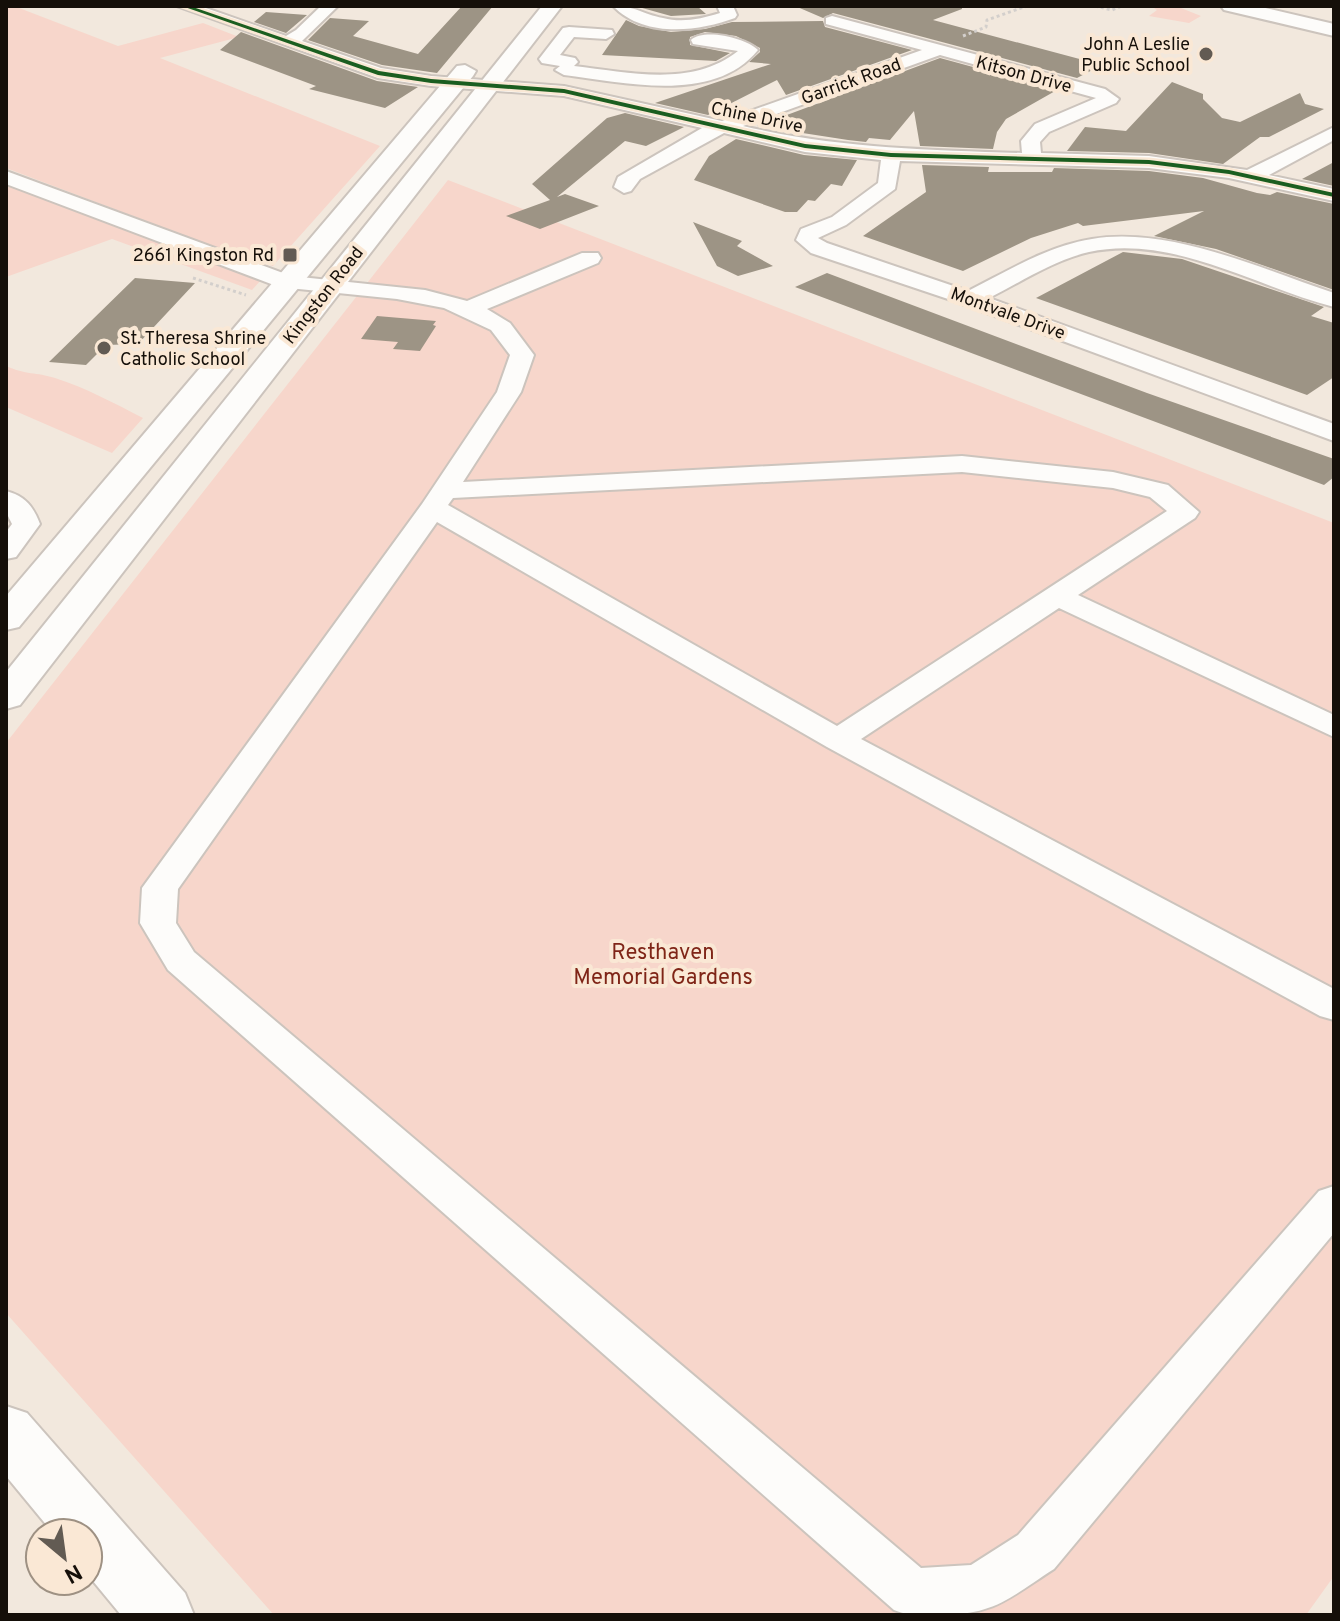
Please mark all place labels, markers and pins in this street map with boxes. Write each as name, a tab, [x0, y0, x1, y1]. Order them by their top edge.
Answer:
place label: John A Leslie Public School	[1081, 34, 1190, 78]
marker: John A Leslie Public School	[1197, 45, 1215, 63]
place label: 2661 Kingston Rd	[133, 245, 274, 268]
marker: 2661 Kingston Rd	[281, 246, 299, 264]
place label: St. Theresa Shrine Catholic School	[120, 328, 266, 372]
marker: St. Theresa Shrine Catholic School	[95, 339, 113, 357]

